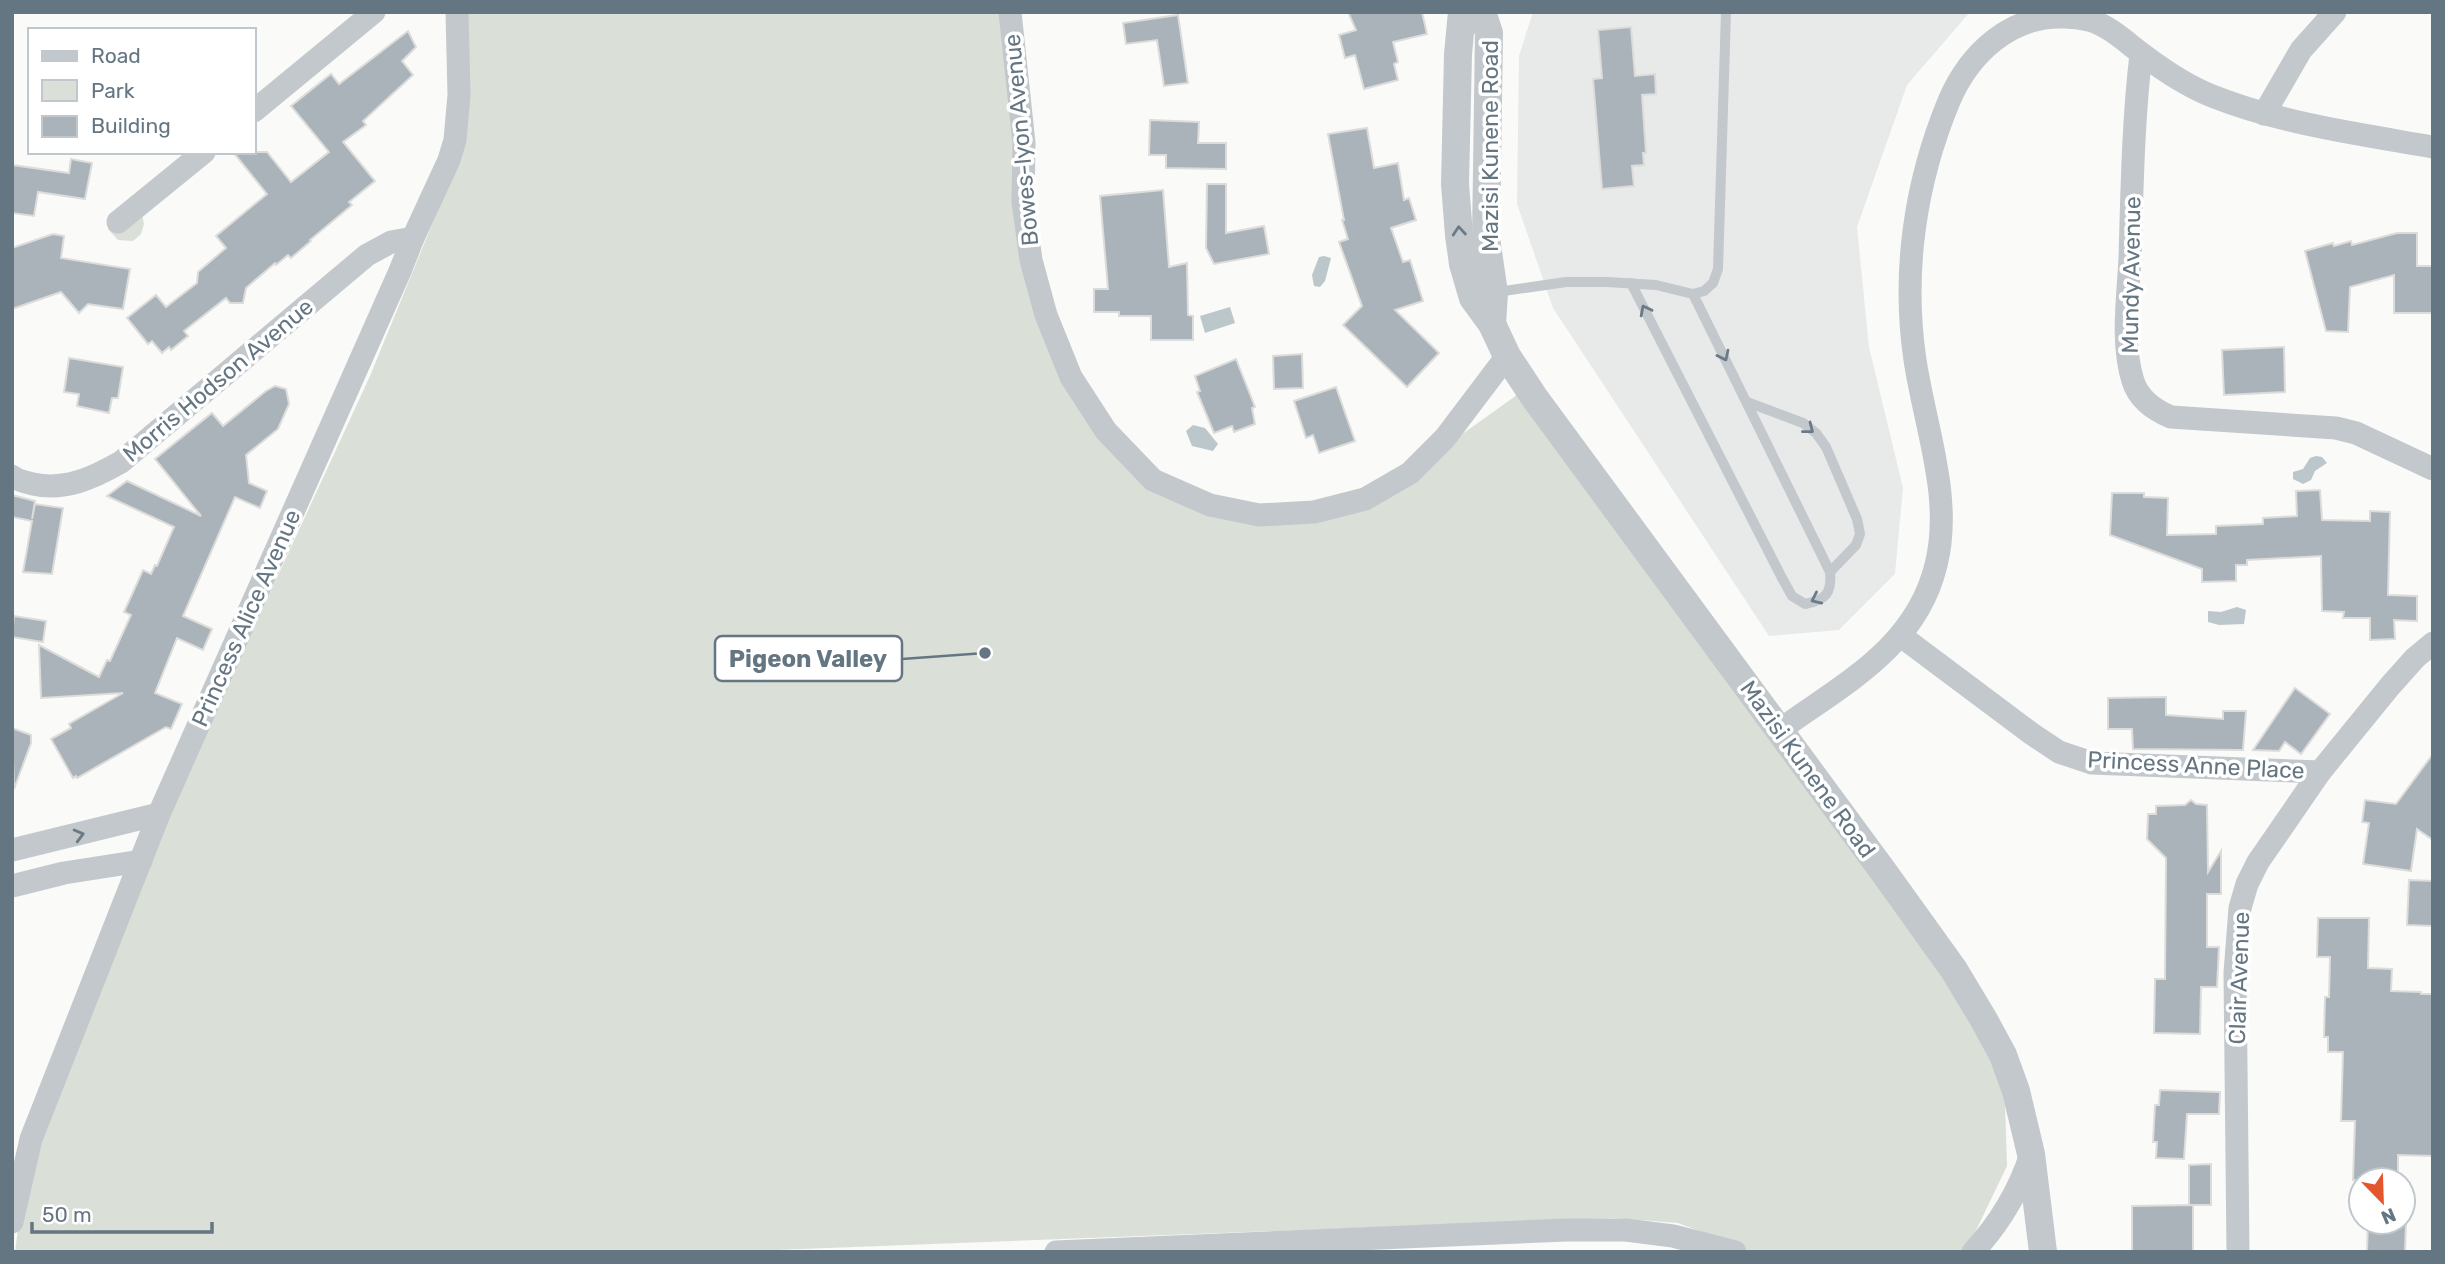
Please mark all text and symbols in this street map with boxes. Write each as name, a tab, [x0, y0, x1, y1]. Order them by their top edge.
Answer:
legend	[28, 28, 256, 154]
street label: Bowes-lyon Avenue	[998, 33, 1044, 247]
street label: Mazisi Kunene Road	[1476, 40, 1504, 252]
text: Road	[91, 43, 141, 68]
text: Park	[91, 78, 135, 103]
text: Building	[91, 113, 171, 138]
street label: Mundy Avenue	[2116, 196, 2146, 354]
one-way arrow	[1452, 225, 1467, 236]
street label: Morris Hodson Avenue	[117, 292, 319, 468]
one-way arrow	[1639, 305, 1653, 317]
one-way arrow	[1715, 349, 1729, 361]
one-way arrow	[1801, 420, 1813, 433]
street label: Princess Alice Avenue	[185, 505, 307, 731]
one-way arrow	[1811, 591, 1824, 604]
callout: Pigeon Valley	[715, 636, 902, 681]
text: Pigeon Valley	[729, 645, 887, 673]
street label: Mazisi Kunene Road	[1734, 675, 1882, 863]
street label: Princess Anne Place	[2087, 745, 2305, 785]
one-way arrow	[73, 829, 85, 843]
street label: Clair Avenue	[2223, 911, 2255, 1045]
north arrow	[2347, 1166, 2417, 1236]
scale bar	[32, 1190, 212, 1234]
text: 50 m	[42, 1202, 92, 1227]
text: N	[2378, 1203, 2399, 1229]

